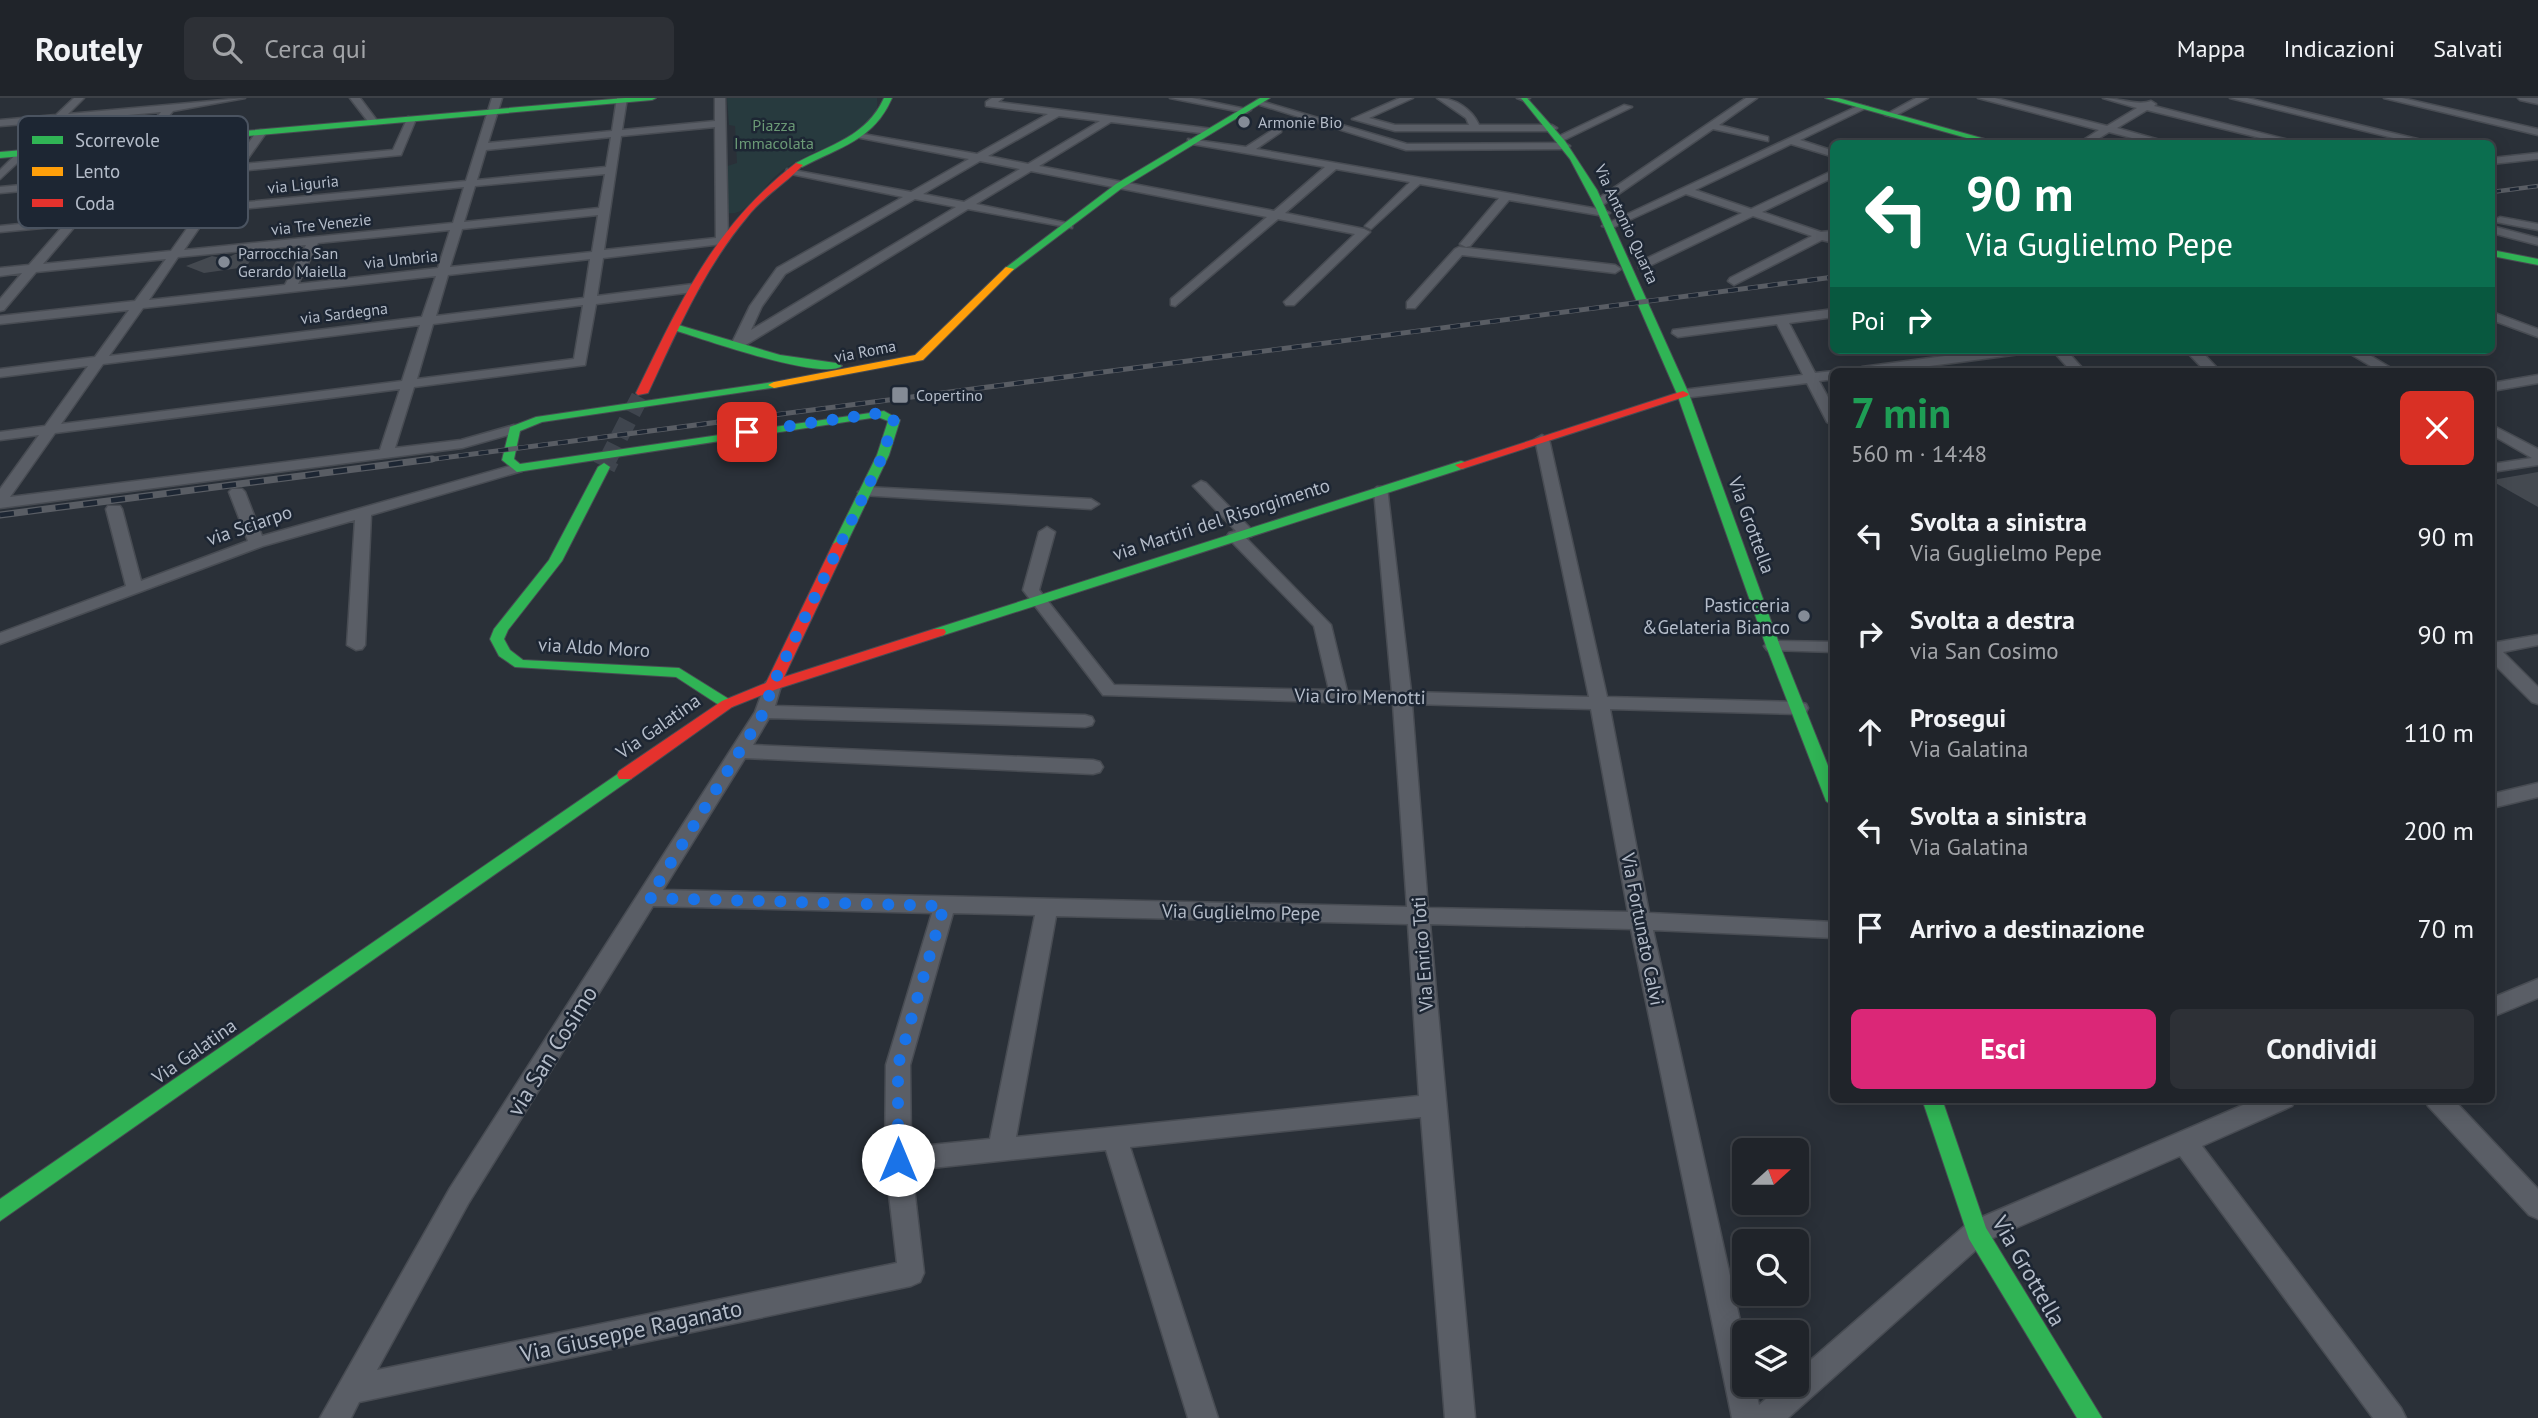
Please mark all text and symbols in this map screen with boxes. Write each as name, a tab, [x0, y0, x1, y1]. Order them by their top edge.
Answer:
search box	[184, 17, 674, 80]
text: Routely	[35, 27, 142, 70]
icon: search	[208, 29, 246, 67]
text: Cerca qui	[264, 32, 367, 65]
text: Mappa	[2177, 33, 2246, 64]
text: Indicazioni	[2284, 33, 2395, 64]
text: Salvati	[2433, 33, 2503, 64]
place label: Armonie Bio	[1258, 112, 1342, 132]
marker: Armonie Bio	[1236, 114, 1252, 130]
park label: Piazza Immacolata	[734, 115, 814, 153]
legend	[18, 116, 248, 228]
text: Scorrevole	[75, 128, 160, 152]
text: Lento	[75, 159, 120, 183]
street label: Via Antonio Quarta	[1590, 160, 1663, 287]
text: 90 m	[1966, 161, 2073, 225]
icon: left	[1851, 168, 1942, 259]
street label: via Liguria	[266, 170, 340, 198]
text: Coda	[75, 191, 115, 215]
street label: via Tre Venezie	[270, 209, 372, 239]
text: Via Guglielmo Pepe	[1966, 223, 2233, 265]
place label: Parrocchia San Gerardo Maiella	[238, 243, 346, 281]
street label: via Umbria	[363, 245, 439, 273]
marker: Parrocchia San Gerardo Maiella	[216, 254, 232, 270]
street label: via Sardegna	[299, 298, 389, 328]
icon: right	[1900, 301, 1938, 339]
text: Poi	[1851, 304, 1886, 337]
street label: via Roma	[832, 335, 898, 367]
marker: Copertino	[890, 385, 910, 405]
place label: Copertino	[916, 385, 983, 405]
text: 7 min	[1851, 385, 1951, 440]
button: close	[2400, 391, 2474, 465]
pin	[717, 402, 777, 462]
icon: arrive	[728, 413, 766, 451]
text: 560 m · 14:48	[1851, 439, 1987, 468]
street label: via Martiri del Risorgimento	[1109, 472, 1333, 566]
street label: Via Grottella	[1723, 472, 1781, 577]
street label: via Sciarpo	[203, 499, 295, 551]
text: Svolta a sinistra	[1910, 505, 2087, 538]
icon: left	[1851, 517, 1889, 555]
text: 90 m	[2418, 520, 2474, 553]
text: Via Guglielmo Pepe	[1910, 538, 2102, 567]
place label: Pasticceria &Gelateria Bianco	[1642, 593, 1790, 639]
text: Svolta a destra	[1910, 603, 2075, 636]
marker: Pasticceria &Gelateria Bianco	[1796, 608, 1812, 624]
icon: right	[1851, 615, 1889, 653]
text: 90 m	[2418, 618, 2474, 651]
street label: via Aldo Moro	[537, 632, 651, 662]
text: via San Cosimo	[1910, 636, 2059, 665]
street label: Via Ciro Menotti	[1293, 683, 1426, 709]
street label: Via Galatina	[610, 688, 705, 764]
text: Prosegui	[1910, 701, 2006, 734]
icon: ahead	[1851, 713, 1889, 751]
text: 110 m	[2403, 716, 2474, 749]
text: Via Galatina	[1910, 734, 2028, 763]
text: Svolta a sinistra	[1910, 799, 2087, 832]
icon: left	[1851, 811, 1889, 849]
text: 200 m	[2403, 814, 2474, 847]
text: Via Galatina	[1910, 832, 2028, 861]
street label: Via Fortunato Calvi	[1616, 850, 1670, 1007]
street label: Via Enrico Toti	[1406, 896, 1438, 1013]
street label: Via Guglielmo Pepe	[1161, 899, 1320, 925]
icon: arrive	[1851, 909, 1889, 947]
text: Arrivo a destinazione	[1910, 912, 2145, 945]
text: 70 m	[2418, 912, 2474, 945]
street label: via San Cosimo	[500, 980, 603, 1121]
button: Esci	[1851, 1009, 2156, 1089]
button: Condividi	[2170, 1009, 2474, 1089]
street label: Via Galatina	[146, 1013, 241, 1089]
position arrow	[861, 1123, 935, 1197]
north arrow	[1732, 1138, 1810, 1214]
map controls	[1732, 1138, 1809, 1397]
street label: Via Grottella	[1986, 1209, 2073, 1331]
button: search	[1732, 1229, 1809, 1306]
street label: Via Giuseppe Raganato	[516, 1293, 744, 1368]
button: layers	[1732, 1320, 1809, 1397]

